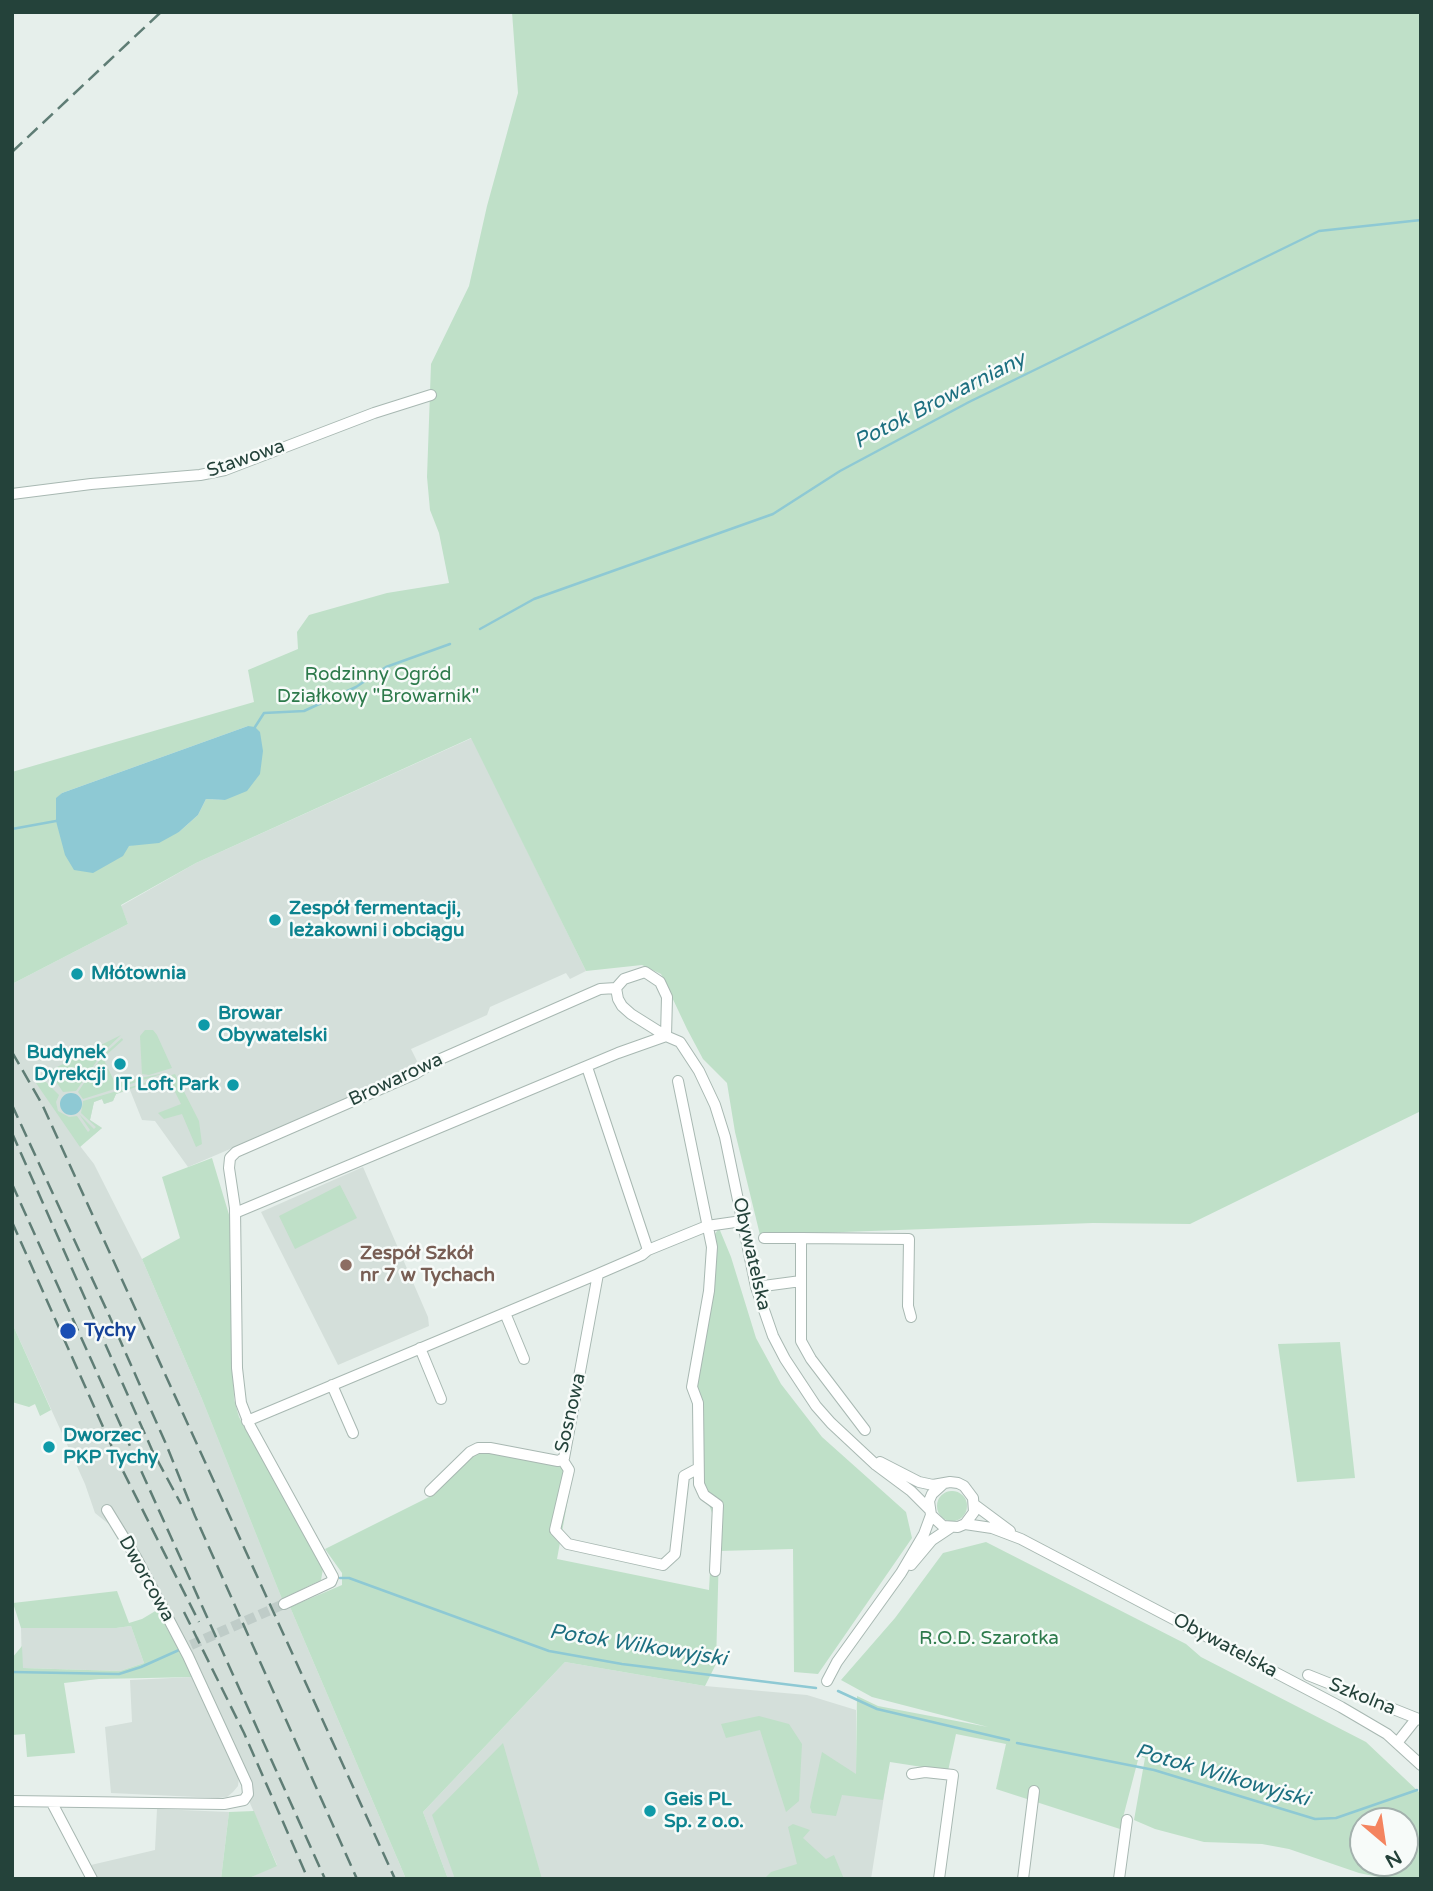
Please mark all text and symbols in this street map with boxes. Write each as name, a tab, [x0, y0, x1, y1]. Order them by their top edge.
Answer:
water label: Potok Browarniany	[850, 347, 1030, 455]
street label: Stawowa	[204, 435, 288, 483]
park label: Rodzinny Ogród Działkowy "Browarnik"	[277, 664, 479, 708]
place label: Zespół fermentacji, leżakowni i obciągu	[289, 898, 465, 942]
marker: Zespół fermentacji, leżakowni i obciągu	[267, 912, 283, 928]
place label: Młótownia	[91, 963, 186, 985]
marker: Młótownia	[69, 966, 85, 982]
place label: Browar Obywatelski	[218, 1003, 328, 1047]
marker: Browar Obywatelski	[196, 1017, 212, 1033]
place label: Budynek Dyrekcji	[27, 1042, 106, 1086]
street label: Browarowa	[345, 1048, 447, 1112]
marker: Budynek Dyrekcji	[112, 1056, 128, 1072]
place label: IT Loft Park	[115, 1074, 219, 1096]
marker: IT Loft Park	[225, 1077, 241, 1093]
street label: Obywatelska	[727, 1195, 775, 1313]
place label: Zespół Szkół nr 7 w Tychach	[360, 1243, 495, 1287]
marker: Zespół Szkół nr 7 w Tychach	[338, 1257, 354, 1273]
place label: Tychy	[84, 1320, 136, 1342]
marker: Tychy	[58, 1321, 78, 1341]
street label: Sosnowa	[551, 1371, 591, 1455]
place label: Dworzec PKP Tychy	[63, 1425, 158, 1469]
marker: Dworzec PKP Tychy	[41, 1439, 57, 1455]
street label: Dworcowa	[113, 1532, 179, 1626]
street label: Obywatelska	[1169, 1609, 1281, 1683]
water label: Potok Wilkowyjski	[547, 1620, 729, 1672]
park label: R.O.D. Szarotka	[919, 1628, 1059, 1650]
street label: Szkolna	[1325, 1673, 1399, 1721]
water label: Potok Wilkowyjski	[1132, 1739, 1312, 1813]
place label: Geis PL Sp. z o.o.	[664, 1789, 744, 1833]
marker: Geis PL Sp. z o.o.	[642, 1803, 658, 1819]
north arrow	[1349, 1807, 1419, 1877]
text: N	[1381, 1845, 1405, 1872]

